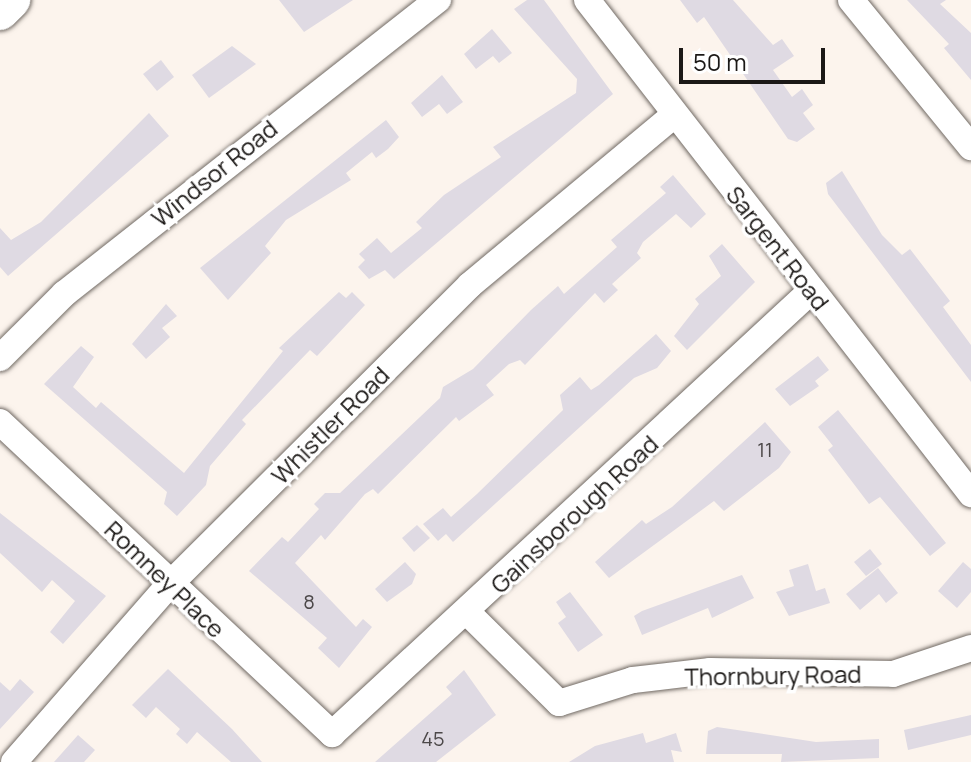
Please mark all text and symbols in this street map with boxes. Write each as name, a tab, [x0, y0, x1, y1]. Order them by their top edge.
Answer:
scale bar	[683, 32, 829, 82]
text: 50 m	[693, 45, 747, 78]
street label: Windsor Road	[145, 114, 283, 232]
street label: Sargent Road	[721, 180, 835, 316]
street label: Whistler Road	[265, 360, 395, 490]
street label: Gainsborough Road	[484, 429, 664, 599]
house number: 11	[757, 437, 773, 461]
street label: Romney Place	[99, 515, 231, 643]
house number: 8	[303, 589, 315, 613]
street label: Thornbury Road	[684, 659, 862, 691]
house number: 45	[421, 726, 445, 750]

